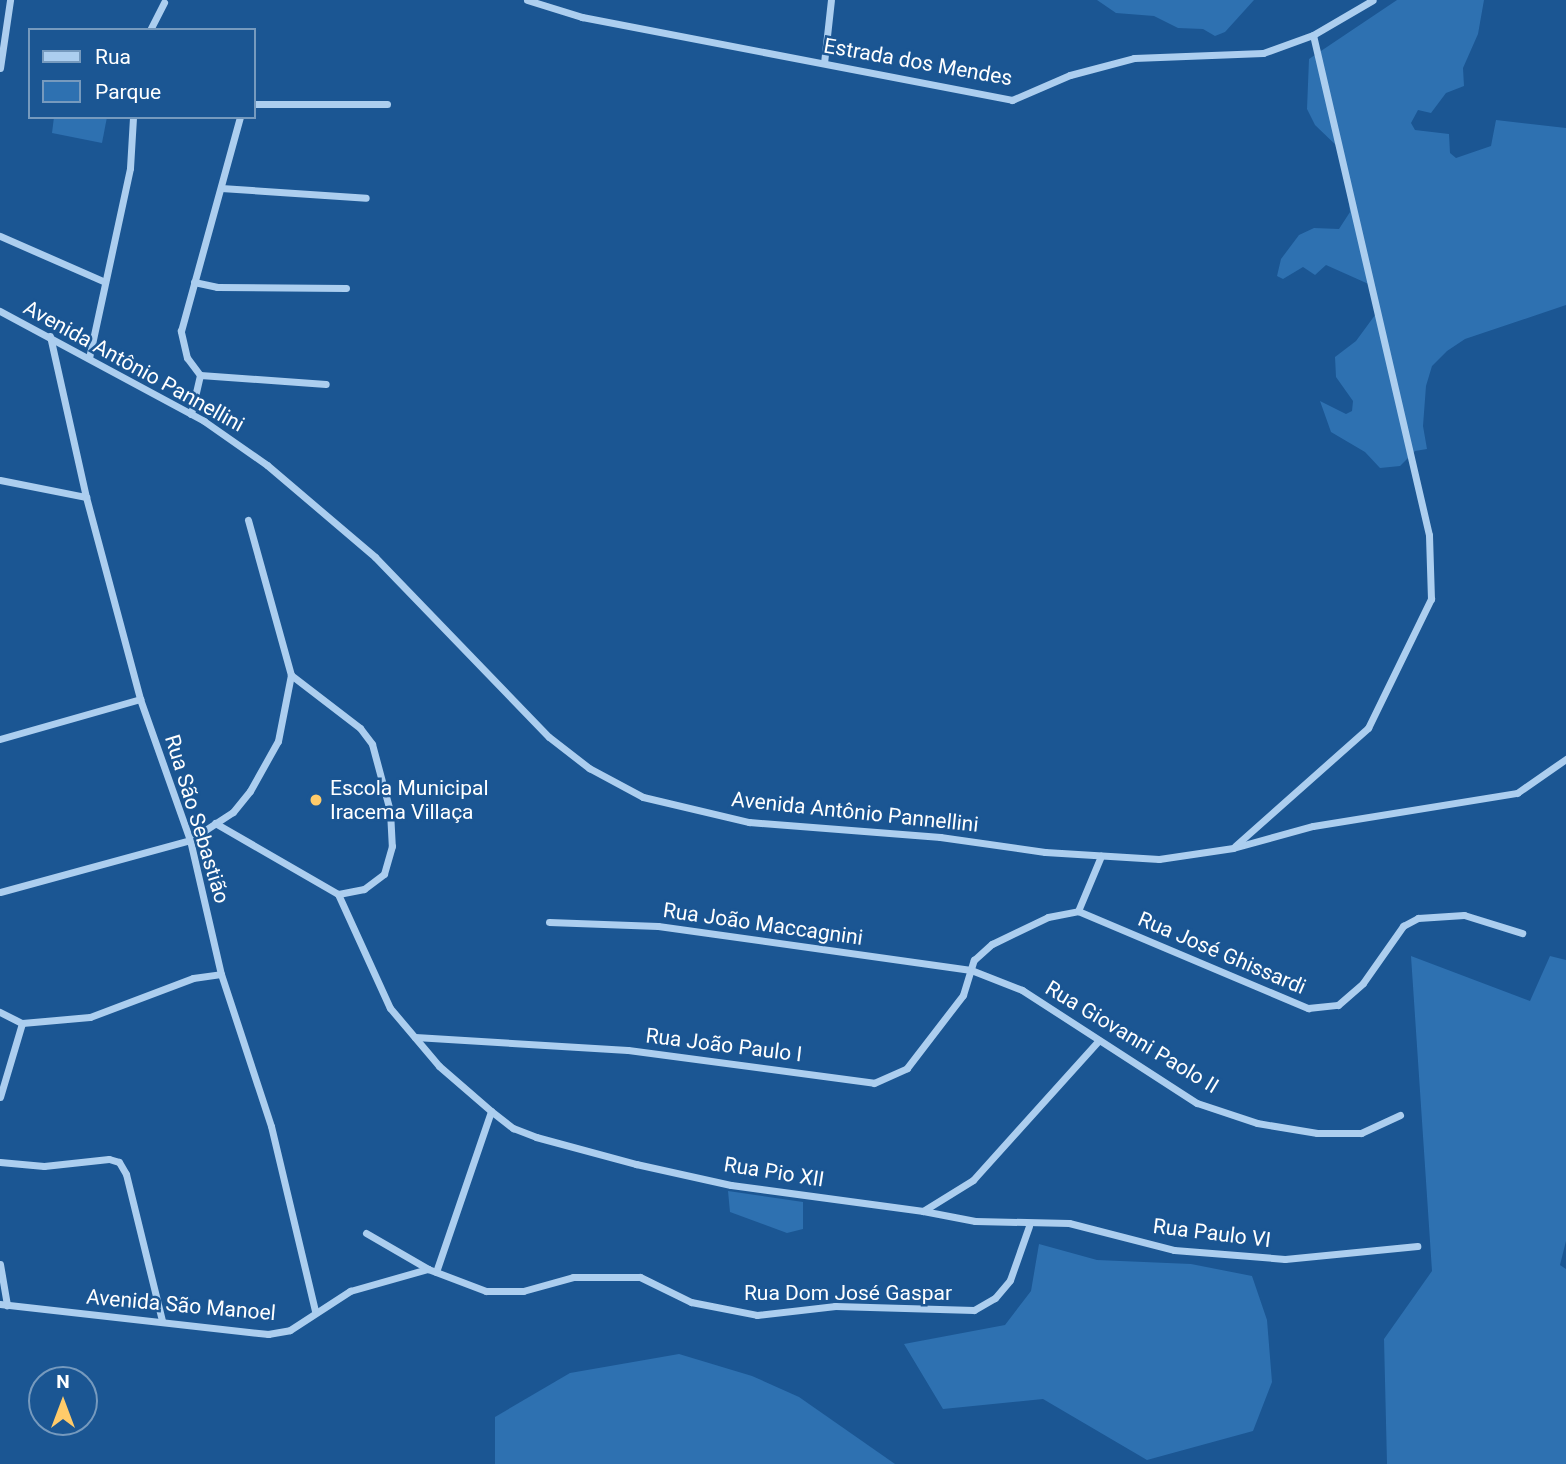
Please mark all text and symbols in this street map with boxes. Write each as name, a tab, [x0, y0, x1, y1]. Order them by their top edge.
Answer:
legend	[28, 28, 256, 119]
street label: Estrada dos Mendes	[822, 33, 1014, 91]
text: Rua	[95, 45, 131, 69]
text: Parque	[95, 80, 161, 104]
street label: Avenida Antônio Pannellini	[19, 295, 249, 437]
street label: Rua São Sebastião	[159, 732, 235, 906]
place label: Escola Municipal Iracema Villaça	[330, 775, 489, 825]
street label: Avenida Antônio Pannellini	[730, 786, 980, 838]
marker: Escola Municipal Iracema Villaça	[308, 792, 324, 808]
street label: Rua João Maccagnini	[661, 897, 865, 951]
street label: Rua José Ghissardi	[1134, 906, 1310, 1000]
street label: Rua Giovanni Paolo II	[1041, 975, 1223, 1099]
street label: Rua João Paulo I	[644, 1023, 804, 1067]
street label: Rua Pio XII	[722, 1152, 826, 1192]
street label: Rua Paulo VI	[1152, 1213, 1272, 1253]
street label: Rua Dom José Gaspar	[744, 1280, 952, 1306]
street label: Avenida São Manoel	[85, 1284, 277, 1326]
north arrow	[28, 1366, 98, 1436]
text: N	[56, 1370, 70, 1393]

